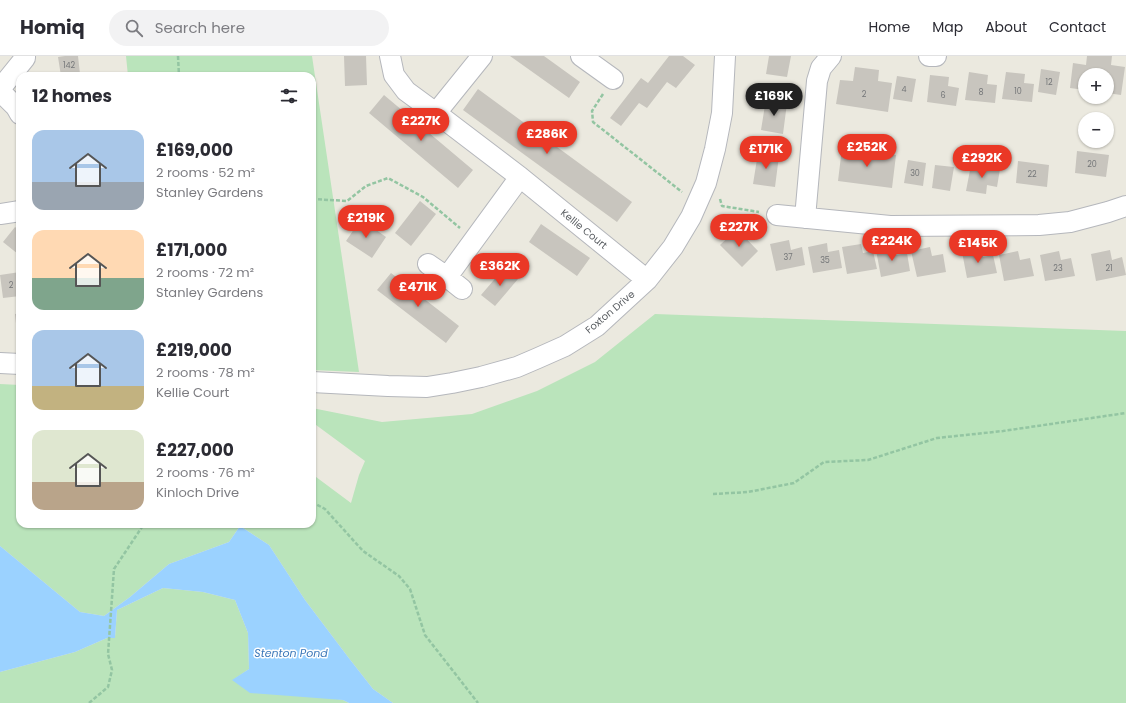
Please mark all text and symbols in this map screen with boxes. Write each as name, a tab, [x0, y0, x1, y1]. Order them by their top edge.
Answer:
search box	[109, 10, 389, 46]
text: Homiq	[20, 14, 85, 41]
icon: search	[123, 17, 145, 39]
text: Search here	[155, 17, 245, 38]
text: Home	[868, 17, 910, 37]
text: Map	[932, 17, 963, 37]
text: About	[985, 17, 1027, 37]
text: Contact	[1049, 17, 1106, 37]
house number: 142	[63, 60, 75, 71]
map controls	[1078, 68, 1114, 148]
button: +	[1078, 68, 1114, 104]
house number: 12	[1045, 77, 1053, 88]
pin: £169K	[746, 83, 802, 117]
text: 12 homes	[32, 84, 112, 108]
house number: 4	[901, 84, 907, 95]
icon: filters	[278, 85, 300, 107]
text: £169K	[755, 86, 793, 105]
house number: 10	[1014, 86, 1022, 97]
house number: 8	[978, 87, 984, 98]
house number: 2	[862, 89, 867, 100]
house number: 6	[940, 90, 946, 101]
pin: £227K	[393, 108, 449, 142]
text: £227K	[401, 111, 441, 130]
button: −	[1078, 112, 1114, 148]
pin: £286K	[519, 121, 575, 155]
text: £286K	[526, 124, 568, 143]
pin: £252K	[839, 134, 895, 168]
pin: £171K	[738, 136, 794, 170]
text: £252K	[847, 137, 887, 156]
text: £169,000	[156, 138, 233, 162]
text: £171K	[749, 139, 783, 158]
pin: £292K	[954, 145, 1010, 179]
icon: home	[64, 146, 112, 194]
text: £292K	[962, 148, 1002, 167]
house number: 20	[1087, 159, 1097, 170]
text: 2 rooms · 52 m²	[156, 163, 255, 182]
house number: 30	[910, 168, 920, 179]
house number: 22	[1027, 169, 1037, 180]
text: Stanley Gardens	[156, 183, 263, 202]
pin: £219K	[338, 205, 394, 239]
street label: Kellie Court	[557, 205, 611, 253]
text: £219K	[347, 208, 385, 227]
pin: £227K	[711, 214, 767, 248]
text: £227K	[719, 217, 759, 236]
pin: £224K	[864, 228, 920, 262]
pin: £145K	[950, 230, 1006, 264]
text: £224K	[871, 231, 913, 250]
text: £145K	[958, 233, 998, 252]
text: £171,000	[156, 238, 227, 262]
icon: home	[64, 246, 112, 294]
house number: 37	[783, 252, 793, 263]
pin: £362K	[472, 253, 528, 287]
house number: 35	[820, 255, 830, 266]
text: £362K	[479, 256, 521, 275]
text: 2 rooms · 72 m²	[156, 263, 254, 282]
house number: 23	[1053, 263, 1063, 274]
house number: 21	[1105, 263, 1113, 274]
pin: £471K	[390, 274, 446, 308]
text: £471K	[399, 277, 437, 296]
house number: 2	[9, 280, 14, 291]
text: Stanley Gardens	[156, 283, 263, 302]
street label: Foxton Drive	[582, 287, 638, 337]
text: £219,000	[156, 338, 232, 362]
icon: home	[64, 346, 112, 394]
text: 2 rooms · 78 m²	[156, 363, 255, 382]
text: Kellie Court	[156, 383, 229, 402]
text: £227,000	[156, 438, 234, 462]
icon: home	[64, 446, 112, 494]
text: 2 rooms · 76 m²	[156, 463, 255, 482]
text: Kinloch Drive	[156, 483, 239, 502]
water label: Stenton Pond	[254, 645, 328, 661]

